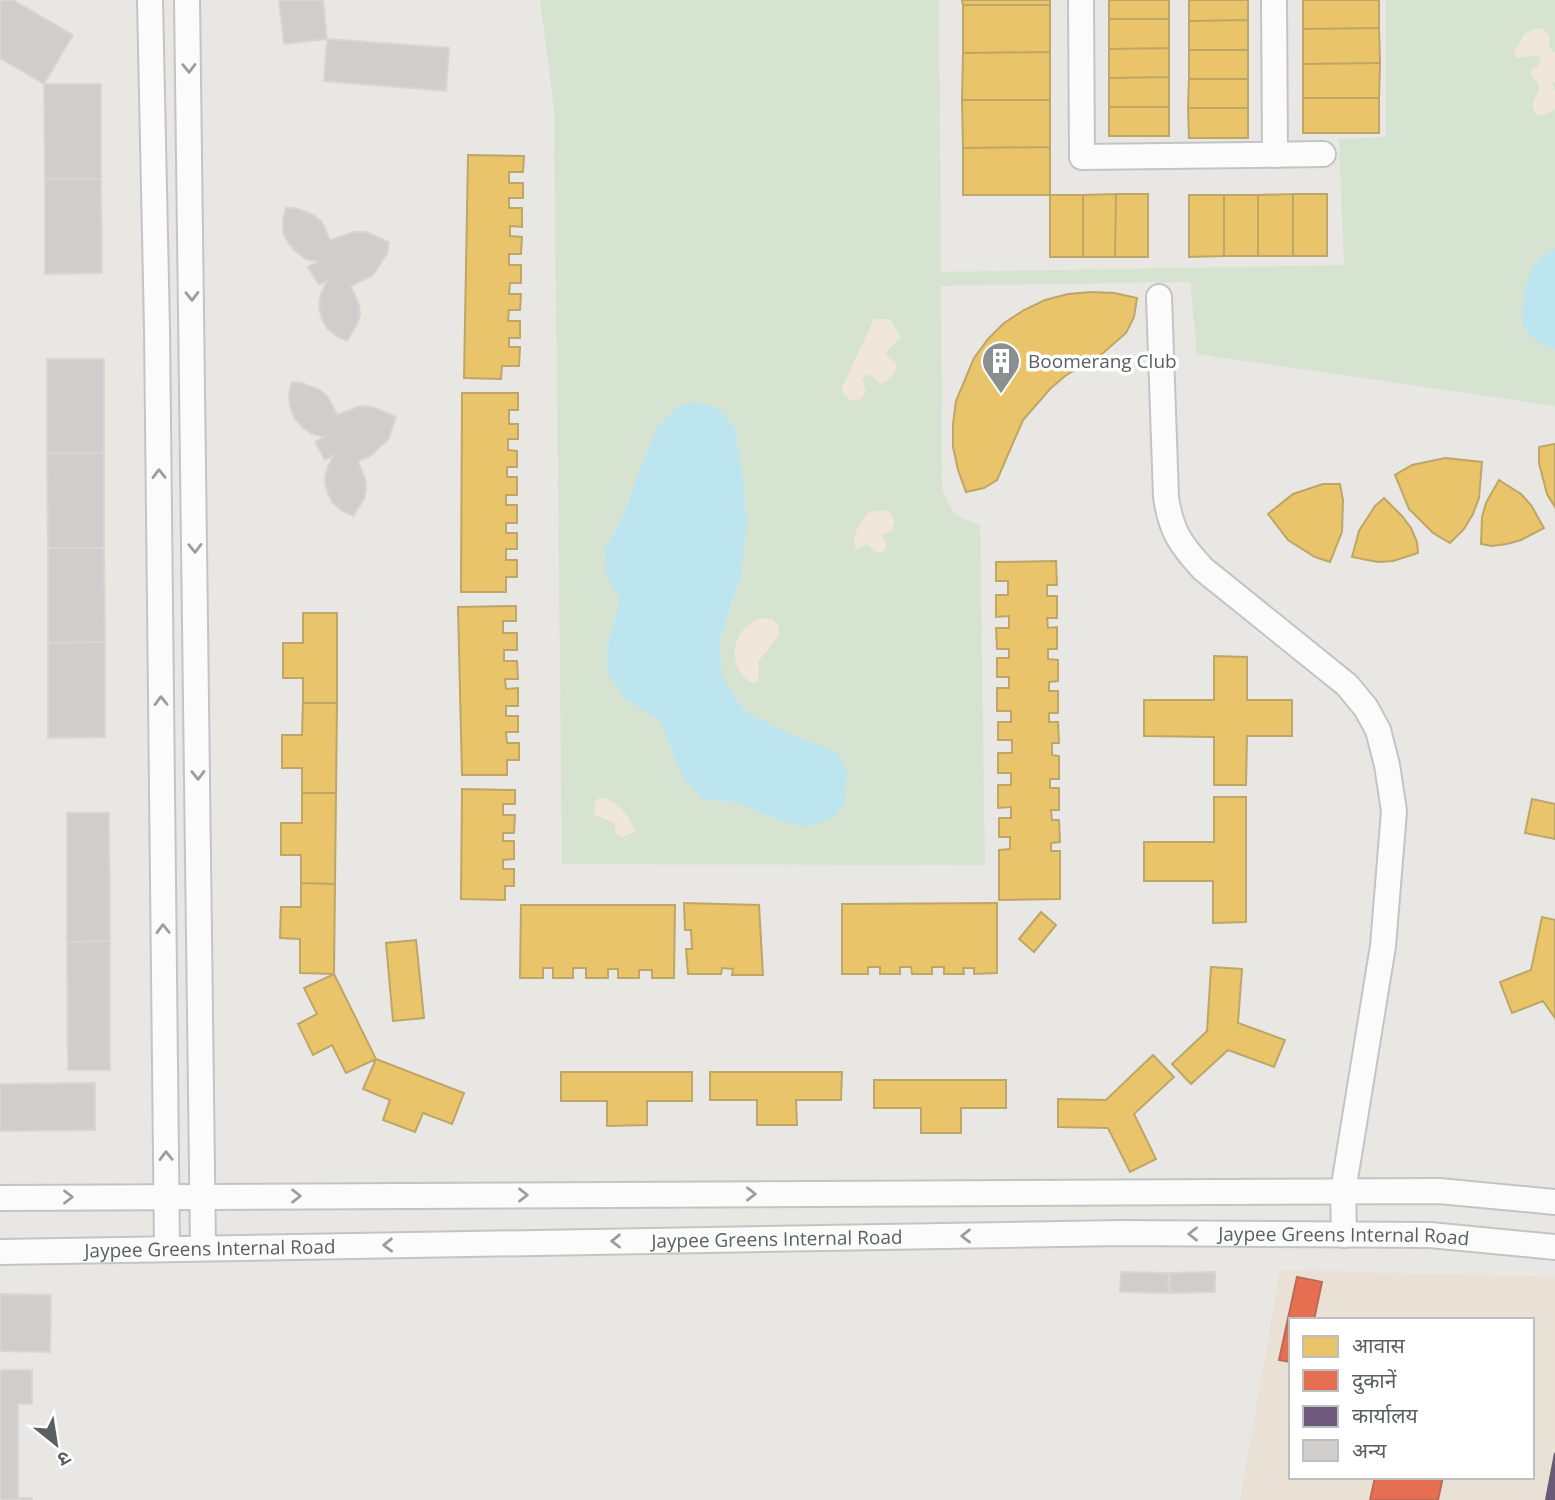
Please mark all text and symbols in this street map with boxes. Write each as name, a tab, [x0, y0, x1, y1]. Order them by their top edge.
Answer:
one-way arrow	[181, 63, 197, 74]
one-way arrow	[184, 291, 200, 301]
building icon: Boomerang Club	[980, 340, 1022, 395]
place label: Boomerang Club	[1028, 348, 1177, 374]
one-way arrow	[151, 468, 166, 479]
one-way arrow	[187, 543, 203, 553]
one-way arrow	[153, 695, 169, 706]
one-way arrow	[190, 770, 206, 781]
one-way arrow	[156, 923, 171, 934]
one-way arrow	[158, 1150, 174, 1161]
one-way arrow	[746, 1186, 756, 1202]
one-way arrow	[518, 1187, 529, 1203]
one-way arrow	[291, 1188, 301, 1204]
one-way arrow	[63, 1190, 74, 1205]
street label: Jaypee Greens Internal Road	[1216, 1221, 1470, 1252]
street label: Jaypee Greens Internal Road	[649, 1224, 903, 1254]
one-way arrow	[1188, 1226, 1198, 1242]
one-way arrow	[960, 1228, 971, 1243]
street label: Jaypee Greens Internal Road	[82, 1233, 336, 1264]
one-way arrow	[610, 1234, 621, 1249]
one-way arrow	[383, 1237, 393, 1253]
legend	[1289, 1318, 1534, 1479]
text: आवास	[1352, 1331, 1406, 1359]
text: दुकानें	[1352, 1366, 1397, 1395]
text: कार्यालय	[1352, 1401, 1418, 1429]
north arrow	[21, 1409, 91, 1479]
text: अन्य	[1352, 1436, 1387, 1464]
text: उ	[52, 1445, 76, 1473]

